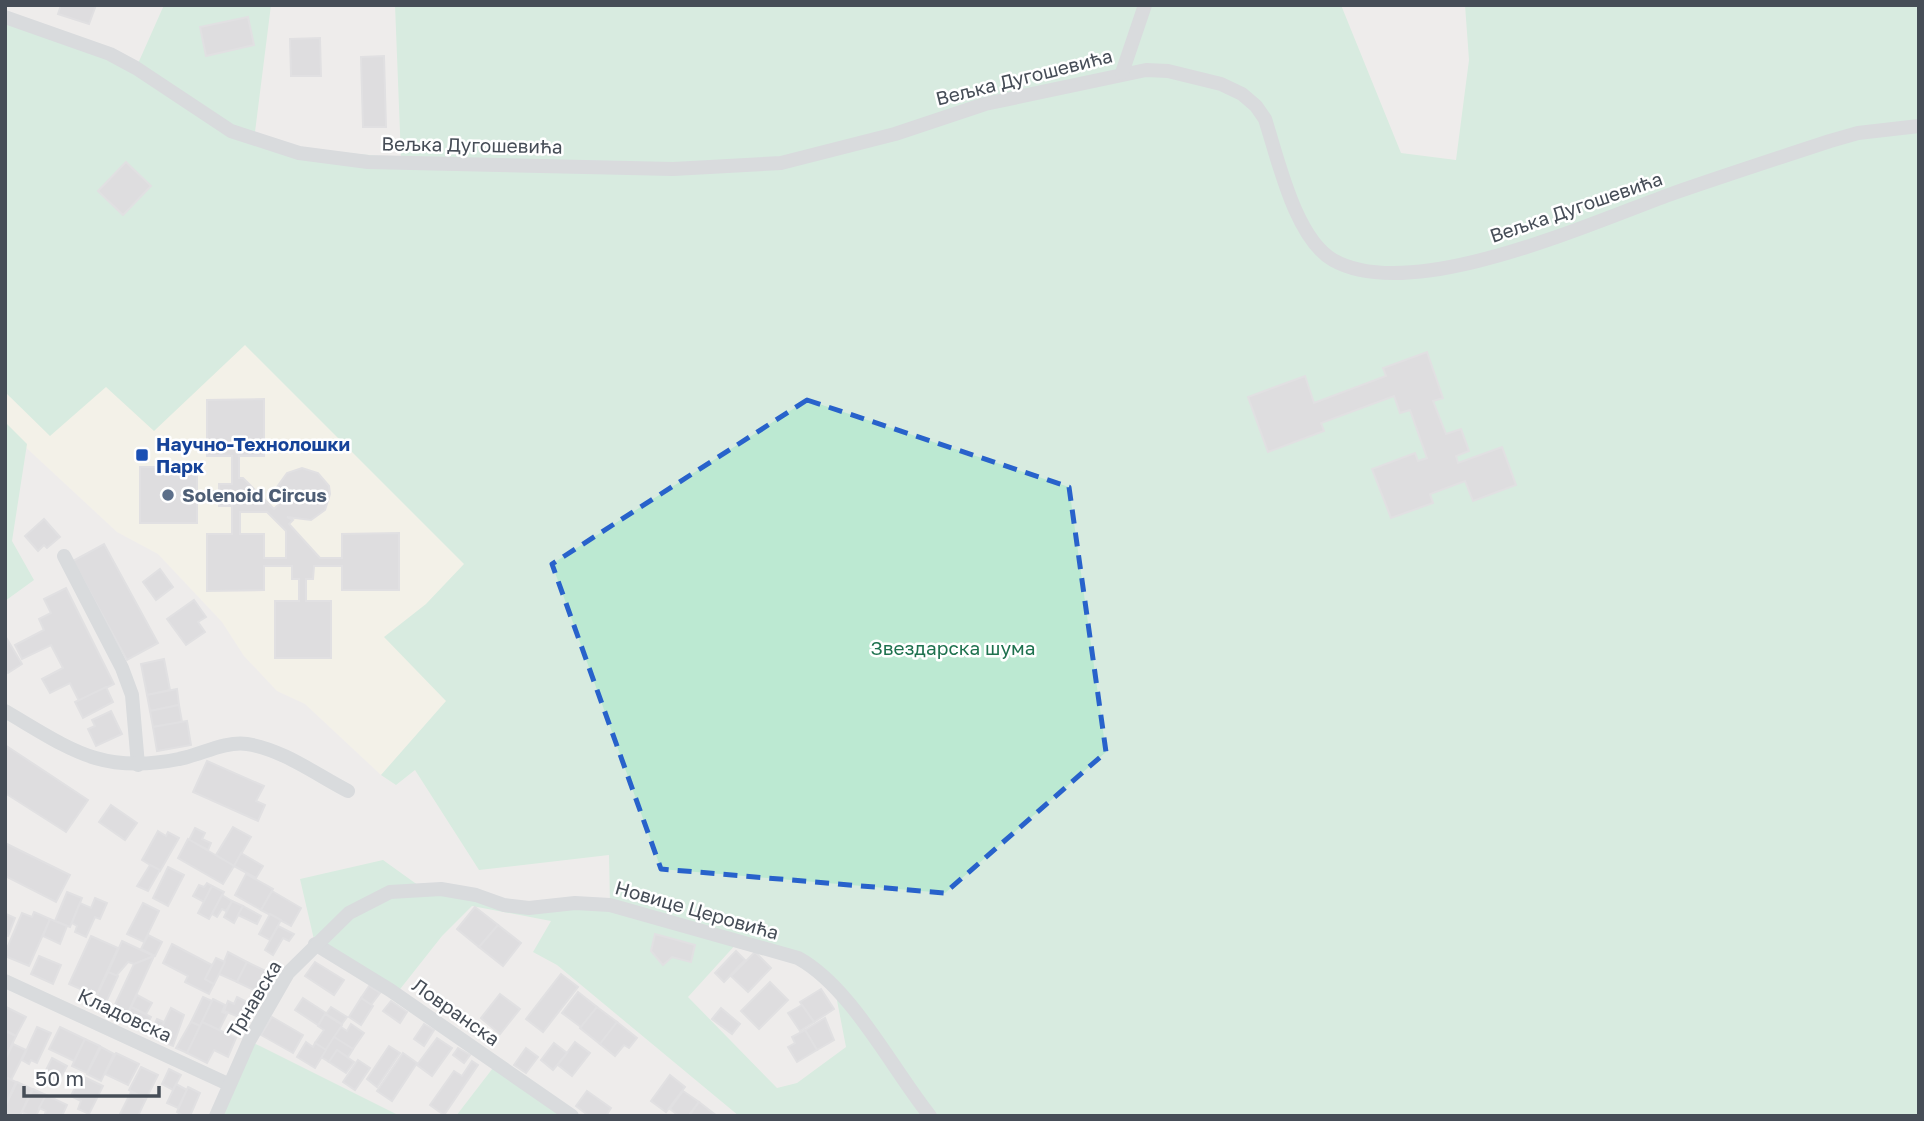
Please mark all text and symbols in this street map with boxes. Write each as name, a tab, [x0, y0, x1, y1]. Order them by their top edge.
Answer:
street label: Вељка Дугошевића	[933, 43, 1115, 110]
street label: Вељка Дугошевића	[381, 131, 563, 158]
street label: Вељка Дугошевића	[1486, 166, 1665, 247]
place label: Научно-Технолошки Парк	[156, 432, 350, 477]
marker: Научно-Технолошки Парк	[134, 447, 150, 463]
place label: Solenoid Circus	[182, 483, 327, 506]
marker: Solenoid Circus	[160, 487, 176, 503]
park label: Звездарска шума	[870, 636, 1036, 659]
street label: Новице Церовића	[613, 875, 782, 944]
street label: Трнавска	[221, 956, 286, 1042]
street label: Ловранска	[408, 973, 504, 1050]
street label: Кладовска	[75, 983, 176, 1046]
scale bar	[24, 1054, 159, 1098]
text: 50 m	[35, 1065, 84, 1091]

